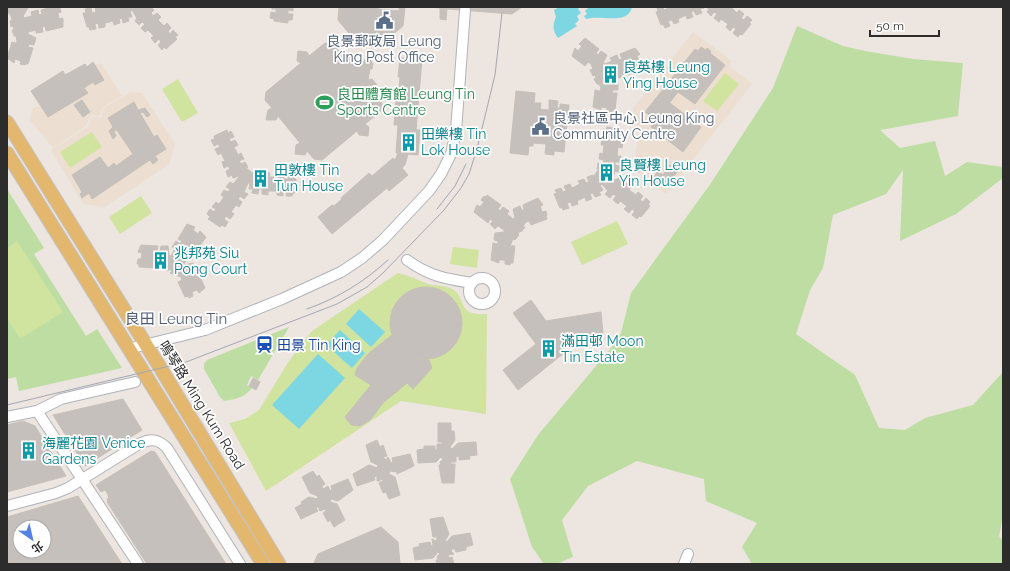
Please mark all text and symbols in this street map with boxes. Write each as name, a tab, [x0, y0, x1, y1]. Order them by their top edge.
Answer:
public building icon: 良景郵政局 Leung King Post Office	[374, 11, 394, 31]
scale bar	[870, 12, 939, 38]
text: 50 m	[876, 19, 904, 33]
place label: 良景郵政局 Leung King Post Office	[327, 33, 441, 65]
place label: 良英樓 Leung Ying House	[623, 59, 710, 91]
building icon: 良英樓 Leung Ying House	[600, 65, 620, 85]
place label: 良田體育館 Leung Tin Sports Centre	[337, 86, 475, 118]
sports icon: 良田體育館 Leung Tin Sports Centre	[314, 92, 334, 112]
place label: 良景社區中心 Leung King Community Centre	[553, 110, 714, 142]
public building icon: 良景社區中心 Leung King Community Centre	[530, 116, 550, 136]
place label: 田樂樓 Tin Lok House	[421, 126, 490, 158]
building icon: 田樂樓 Tin Lok House	[398, 132, 418, 152]
place label: 良賢樓 Leung Yin House	[619, 157, 706, 189]
place label: 田敦樓 Tin Tun House	[274, 162, 343, 194]
building icon: 良賢樓 Leung Yin House	[596, 163, 616, 183]
building icon: 田敦樓 Tin Tun House	[251, 168, 271, 188]
place label: 兆邦苑 Siu Pong Court	[174, 245, 247, 277]
building icon: 兆邦苑 Siu Pong Court	[151, 251, 171, 271]
district label: 良田 Leung Tin	[125, 310, 227, 328]
place label: 滿田邨 Moon Tin Estate	[561, 333, 644, 365]
station icon: 田景 Tin King	[254, 335, 274, 355]
place label: 田景 Tin King	[277, 337, 361, 353]
street label: 鳴琴路 Ming Kum Road	[156, 338, 248, 472]
building icon: 滿田邨 Moon Tin Estate	[538, 339, 558, 359]
place label: 海麗花園 Venice Gardens	[42, 435, 145, 467]
building icon: 海麗花園 Venice Gardens	[19, 441, 39, 461]
north arrow	[12, 519, 52, 559]
text: 北	[29, 538, 46, 555]

